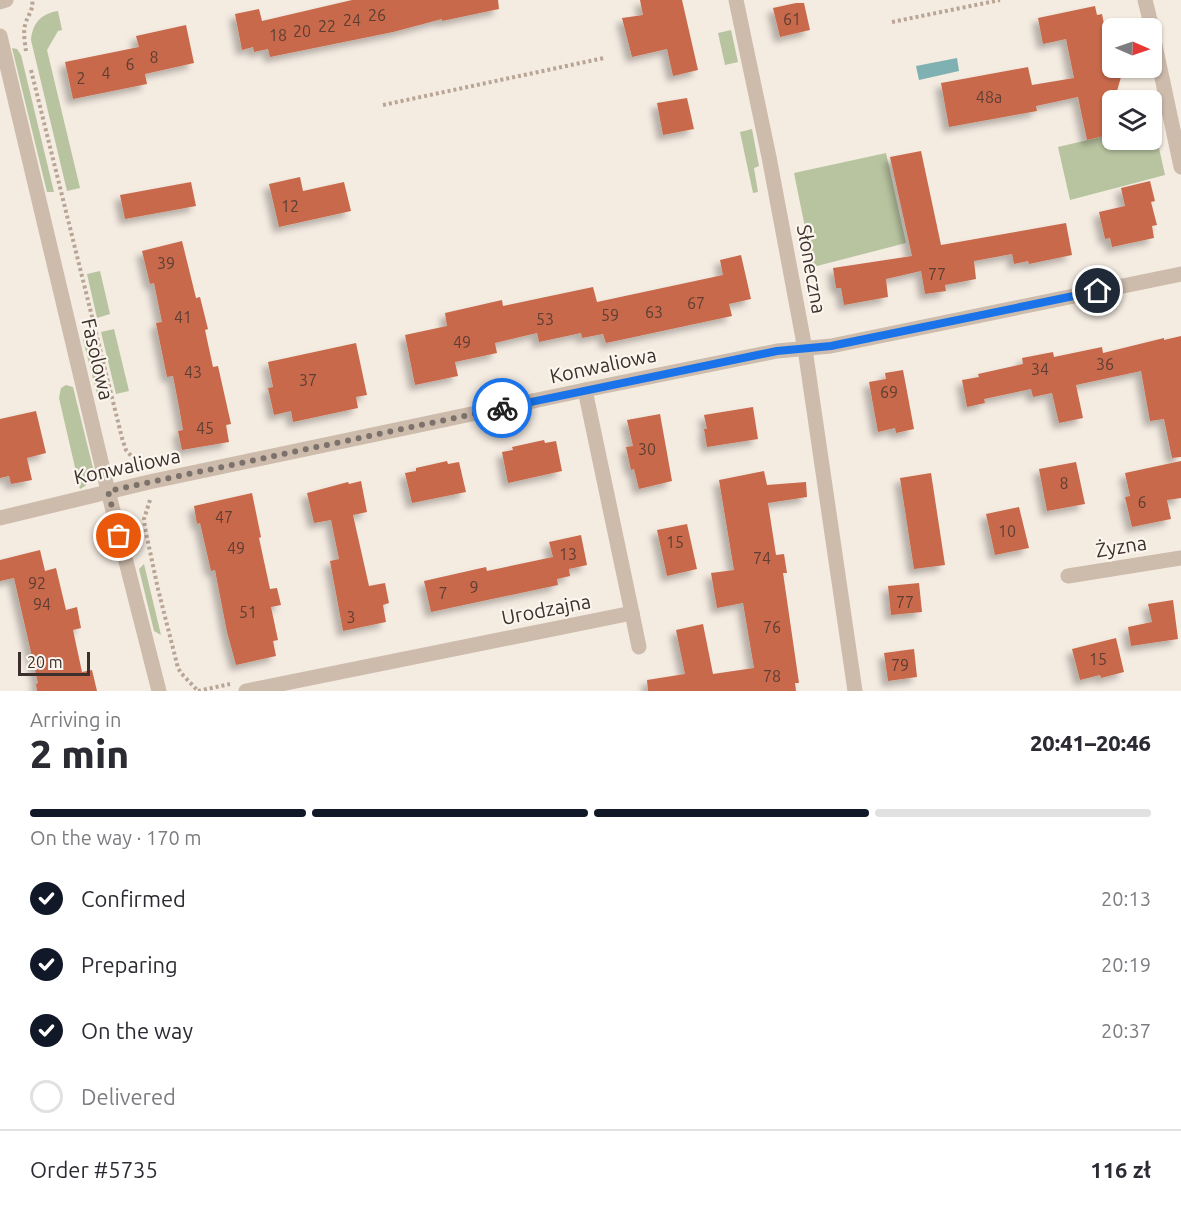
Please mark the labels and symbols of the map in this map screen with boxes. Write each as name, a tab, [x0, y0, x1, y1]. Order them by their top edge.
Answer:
house number: 26	[368, 6, 386, 24]
house number: 61	[783, 10, 801, 28]
house number: 24	[343, 11, 361, 29]
house number: 22	[318, 17, 336, 35]
north arrow	[1102, 18, 1162, 78]
house number: 20	[293, 22, 311, 40]
house number: 18	[269, 26, 287, 44]
house number: 8	[149, 48, 159, 66]
house number: 6	[125, 55, 135, 73]
house number: 4	[101, 64, 111, 82]
house number: 2	[76, 69, 86, 87]
house number: 48a	[976, 88, 1002, 106]
house number: 12	[281, 197, 299, 215]
street label: Słoneczna	[793, 223, 831, 315]
house number: 39	[157, 254, 175, 272]
house number: 77	[928, 265, 946, 283]
pin	[1072, 265, 1123, 316]
house number: 67	[687, 294, 705, 312]
house number: 63	[645, 303, 663, 321]
house number: 59	[601, 306, 619, 324]
house number: 41	[174, 308, 192, 326]
house number: 53	[536, 310, 554, 328]
street label: Fasolowa	[77, 316, 119, 402]
house number: 49	[453, 333, 471, 351]
street label: Konwaliowa	[548, 342, 658, 388]
house number: 36	[1096, 355, 1114, 373]
house number: 34	[1031, 360, 1049, 378]
house number: 43	[184, 363, 202, 381]
house number: 37	[299, 371, 317, 389]
courier	[472, 378, 532, 438]
house number: 69	[880, 383, 898, 401]
house number: 45	[196, 419, 214, 437]
house number: 30	[638, 440, 656, 458]
street label: Konwaliowa	[72, 443, 182, 489]
house number: 8	[1059, 474, 1069, 492]
house number: 6	[1137, 493, 1147, 511]
house number: 47	[215, 508, 233, 526]
pin	[93, 510, 144, 561]
house number: 10	[998, 522, 1016, 540]
street label: Żyzna	[1094, 531, 1148, 561]
house number: 15	[666, 533, 684, 551]
house number: 49	[227, 539, 245, 557]
house number: 13	[559, 545, 577, 563]
house number: 74	[753, 549, 771, 567]
house number: 92	[28, 574, 46, 592]
house number: 9	[469, 578, 479, 596]
house number: 7	[438, 584, 448, 602]
street label: Urodzajna	[499, 589, 593, 629]
house number: 77	[896, 593, 914, 611]
house number: 94	[33, 595, 51, 613]
house number: 51	[239, 603, 257, 621]
house number: 3	[346, 608, 356, 626]
house number: 76	[763, 618, 781, 636]
scale bar	[18, 649, 90, 676]
house number: 15	[1089, 650, 1107, 668]
house number: 79	[891, 656, 909, 674]
house number: 78	[763, 667, 781, 685]

